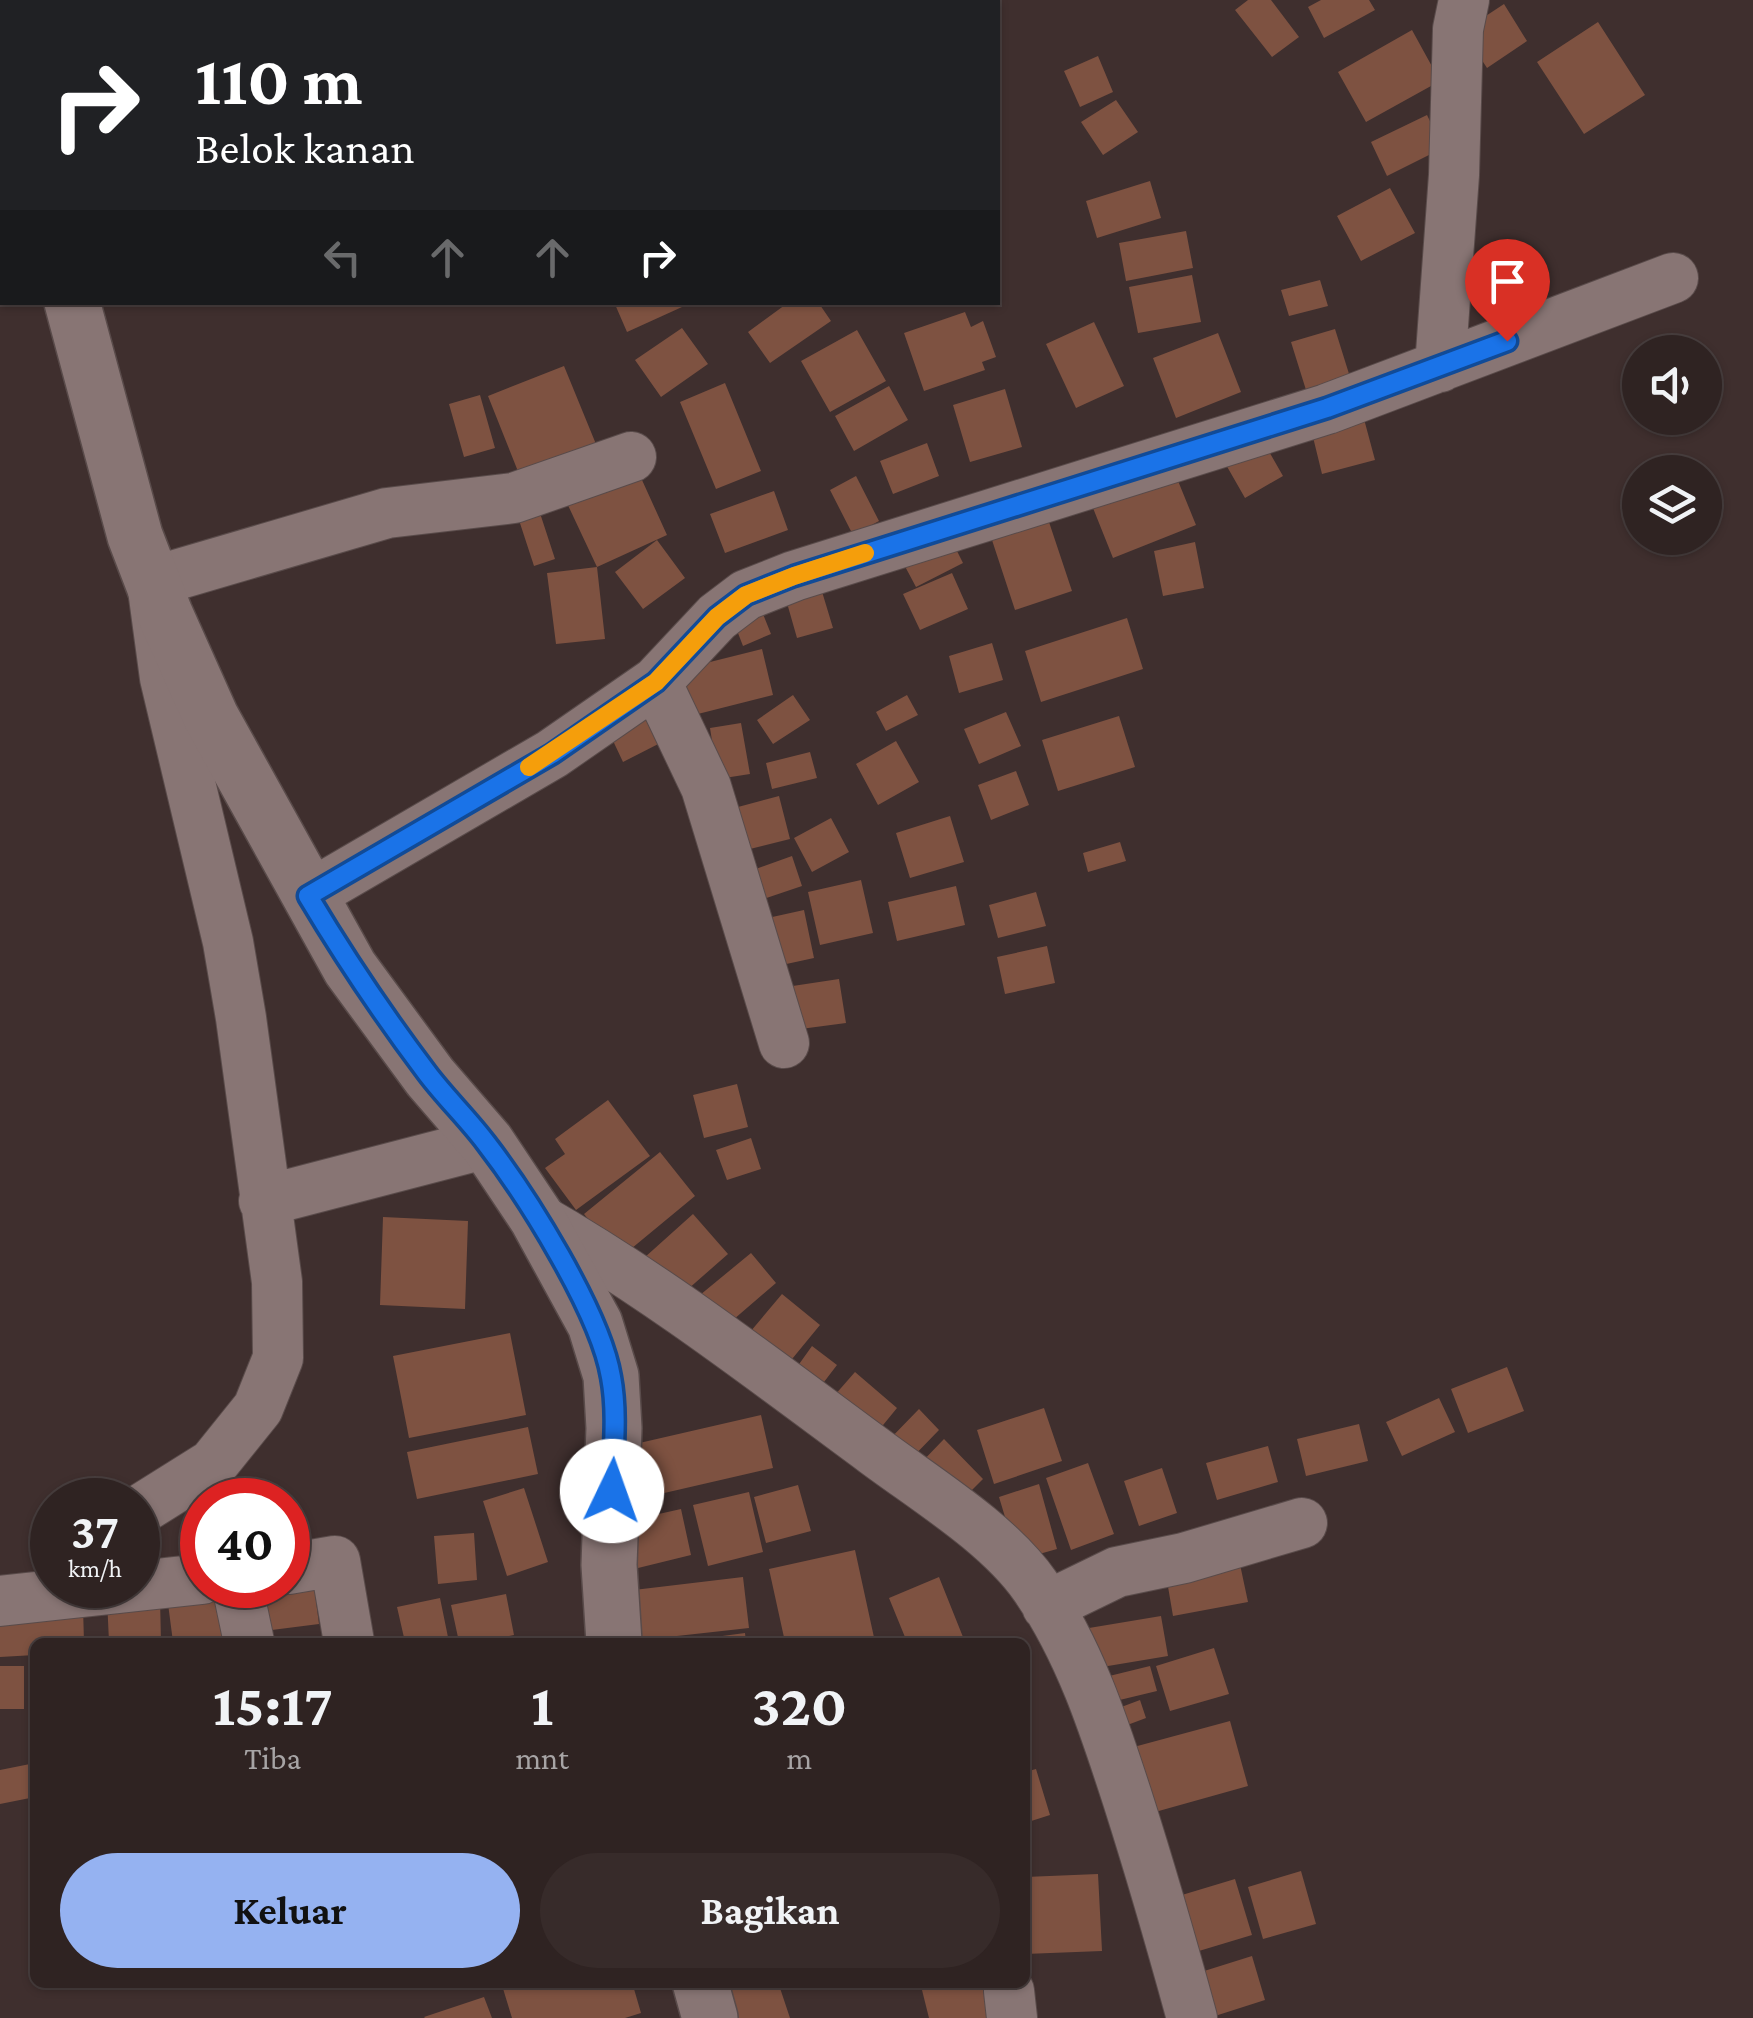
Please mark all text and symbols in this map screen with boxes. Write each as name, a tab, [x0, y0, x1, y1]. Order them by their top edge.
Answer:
icon: right	[30, 40, 160, 170]
text: 110 m	[195, 41, 363, 119]
text: Belok kanan	[195, 123, 415, 173]
icon: left	[315, 230, 370, 285]
icon: ahead	[420, 230, 475, 285]
icon: ahead	[525, 230, 580, 285]
icon: right	[630, 230, 685, 285]
pin	[1465, 239, 1550, 342]
icon: arrive	[1480, 254, 1535, 309]
map controls	[1622, 335, 1722, 555]
button: sound	[1622, 335, 1722, 435]
button: layers	[1622, 455, 1722, 555]
position arrow	[560, 1439, 664, 1543]
speed limit sign: 40	[180, 1478, 310, 1608]
text: 37	[71, 1503, 119, 1559]
text: km/h	[68, 1555, 122, 1582]
text: 15:17	[213, 1671, 333, 1738]
text: 1	[531, 1671, 553, 1738]
text: 320	[752, 1671, 847, 1738]
text: Tiba	[244, 1740, 301, 1776]
text: mnt	[515, 1740, 569, 1776]
text: m	[787, 1740, 812, 1776]
button: Keluar	[60, 1853, 520, 1968]
button: Bagikan	[540, 1853, 1000, 1968]

